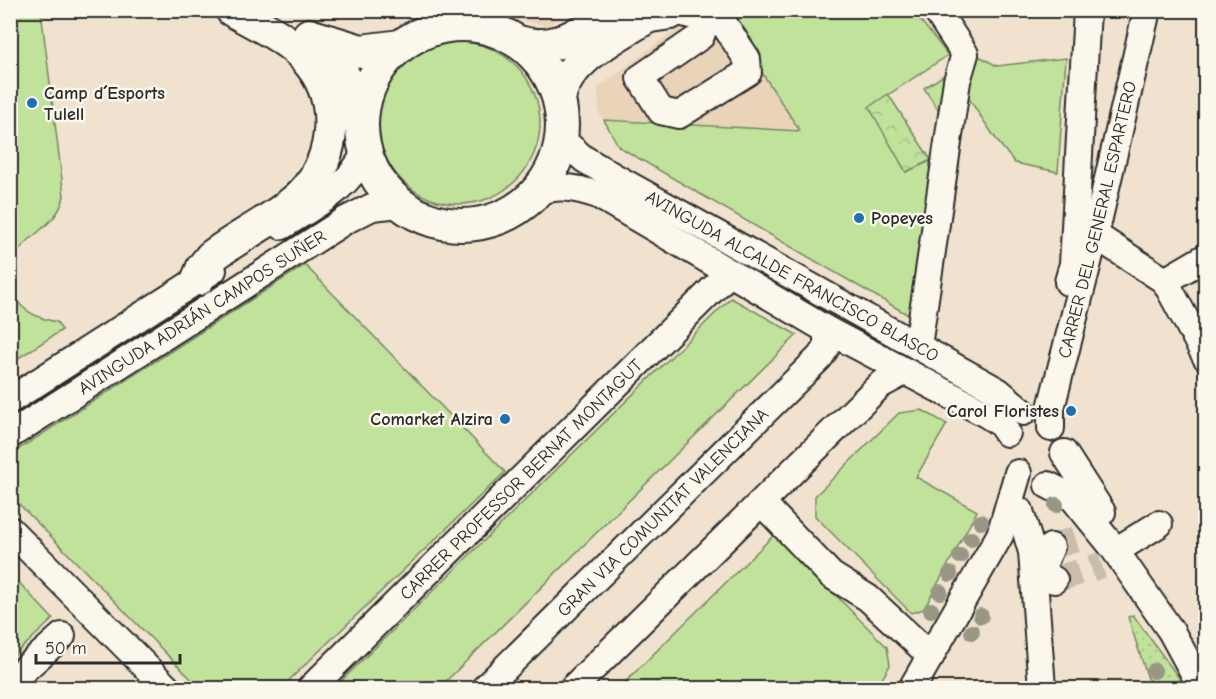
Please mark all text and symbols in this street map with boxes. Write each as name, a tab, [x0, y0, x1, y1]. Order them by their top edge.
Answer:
street label: CARRER DEL GENERAL ESPARTERO	[1054, 79, 1141, 360]
place label: Camp d´Esports Tulell	[44, 83, 165, 125]
marker: Camp d´Esports Tulell	[25, 96, 39, 110]
street label: AVINGUDA ALCALDE FRANCISCO BLASCO	[642, 186, 942, 366]
place label: Popeyes	[871, 208, 933, 229]
marker: Popeyes	[852, 211, 866, 225]
street label: AVINGUDA ADRIÁN CAMPOS SUÑER	[74, 225, 330, 399]
street label: CARRER PROFESSOR BERNAT MONTAGUT	[395, 354, 647, 604]
place label: Carol Floristes	[947, 401, 1059, 422]
street label: GRAN VIA COMUNITAT VALENCIANA	[553, 404, 773, 621]
marker: Carol Floristes	[1064, 404, 1078, 418]
place label: Comarket Alzira	[370, 409, 493, 430]
marker: Comarket Alzira	[498, 412, 512, 426]
scale bar	[36, 627, 180, 665]
text: 50 m	[45, 638, 87, 659]

